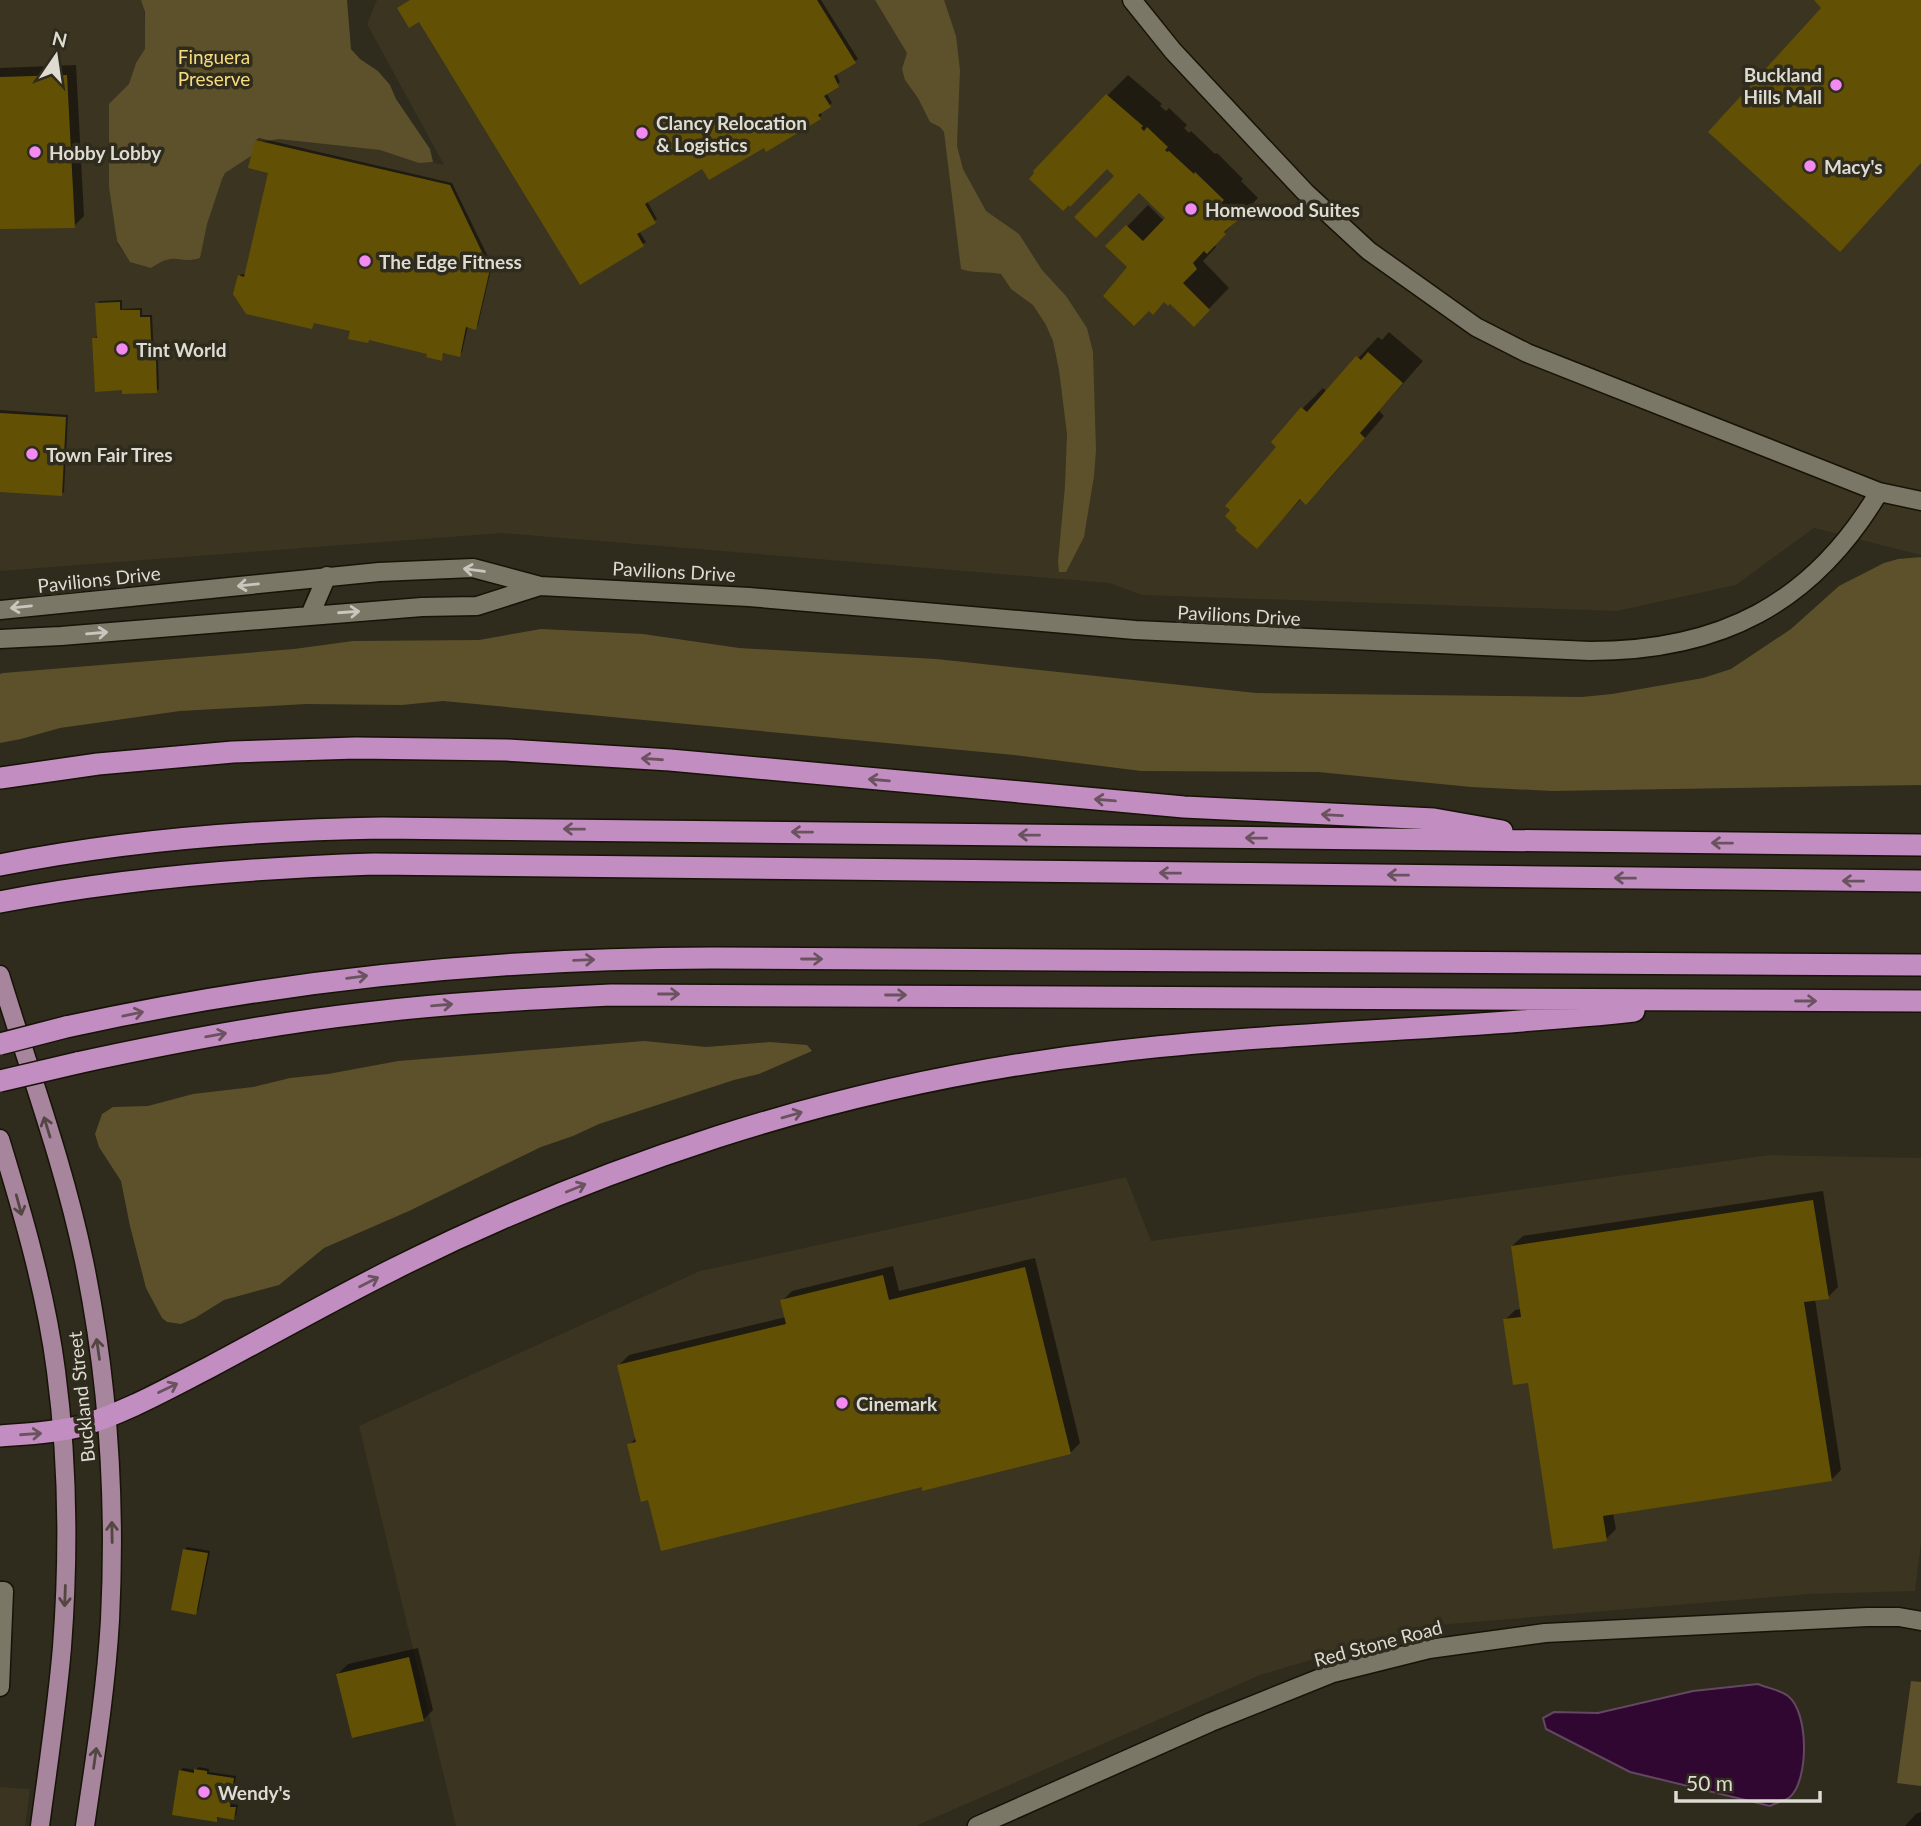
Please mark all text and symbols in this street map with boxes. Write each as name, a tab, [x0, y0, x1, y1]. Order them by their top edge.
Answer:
north arrow	[21, 21, 91, 91]
text: N	[50, 26, 70, 52]
park label: Finguera Preserve	[178, 45, 250, 90]
place label: Buckland Hills Mall	[1743, 63, 1822, 108]
marker: Buckland Hills Mall	[1828, 77, 1844, 93]
place label: Clancy Relocation & Logistics	[656, 111, 807, 156]
marker: Clancy Relocation & Logistics	[634, 125, 650, 141]
place label: Hobby Lobby	[49, 141, 162, 164]
marker: Hobby Lobby	[27, 144, 43, 160]
place label: Macy's	[1824, 155, 1883, 178]
marker: Macy's	[1802, 158, 1818, 174]
place label: Homewood Suites	[1205, 198, 1360, 221]
marker: Homewood Suites	[1183, 201, 1199, 217]
place label: The Edge Fitness	[379, 250, 522, 273]
marker: The Edge Fitness	[357, 253, 373, 269]
place label: Tint World	[136, 338, 227, 361]
marker: Tint World	[114, 341, 130, 357]
place label: Town Fair Tires	[46, 443, 173, 466]
marker: Town Fair Tires	[24, 446, 40, 462]
street label: Pavilions Drive	[612, 556, 736, 586]
street label: Pavilions Drive	[36, 561, 162, 597]
one-way arrow	[463, 563, 486, 576]
one-way arrow	[237, 578, 259, 591]
street label: Pavilions Drive	[1177, 600, 1301, 630]
one-way arrow	[10, 601, 33, 614]
one-way arrow	[337, 605, 359, 618]
one-way arrow	[86, 626, 108, 639]
one-way arrow	[641, 752, 664, 765]
one-way arrow	[868, 773, 891, 786]
one-way arrow	[1095, 794, 1117, 807]
one-way arrow	[1322, 808, 1344, 821]
one-way arrow	[563, 823, 586, 836]
one-way arrow	[790, 825, 813, 839]
one-way arrow	[1018, 828, 1041, 842]
one-way arrow	[1245, 831, 1268, 845]
one-way arrow	[1711, 836, 1734, 850]
one-way arrow	[1159, 866, 1182, 880]
one-way arrow	[1387, 869, 1410, 882]
one-way arrow	[1614, 871, 1637, 885]
one-way arrow	[1842, 874, 1865, 888]
one-way arrow	[800, 952, 823, 965]
one-way arrow	[572, 953, 595, 966]
one-way arrow	[345, 971, 368, 984]
one-way arrow	[657, 987, 680, 1001]
one-way arrow	[885, 988, 908, 1002]
one-way arrow	[1795, 994, 1818, 1007]
one-way arrow	[430, 998, 452, 1011]
one-way arrow	[121, 1006, 144, 1020]
one-way arrow	[204, 1028, 227, 1041]
one-way arrow	[780, 1107, 802, 1120]
one-way arrow	[40, 1116, 53, 1138]
one-way arrow	[565, 1180, 586, 1193]
one-way arrow	[13, 1193, 26, 1215]
one-way arrow	[358, 1274, 379, 1288]
street label: Buckland Street	[63, 1330, 99, 1464]
one-way arrow	[91, 1338, 104, 1360]
one-way arrow	[157, 1381, 178, 1394]
place label: Cinemark	[856, 1392, 938, 1415]
marker: Cinemark	[834, 1395, 850, 1411]
one-way arrow	[19, 1427, 42, 1440]
one-way arrow	[105, 1521, 119, 1544]
one-way arrow	[59, 1585, 72, 1608]
street label: Red Stone Road	[1311, 1615, 1445, 1671]
one-way arrow	[88, 1748, 101, 1770]
scale bar	[1676, 1759, 1820, 1803]
text: 50 m	[1686, 1770, 1733, 1795]
place label: Wendy's	[218, 1781, 291, 1804]
marker: Wendy's	[196, 1784, 212, 1800]

